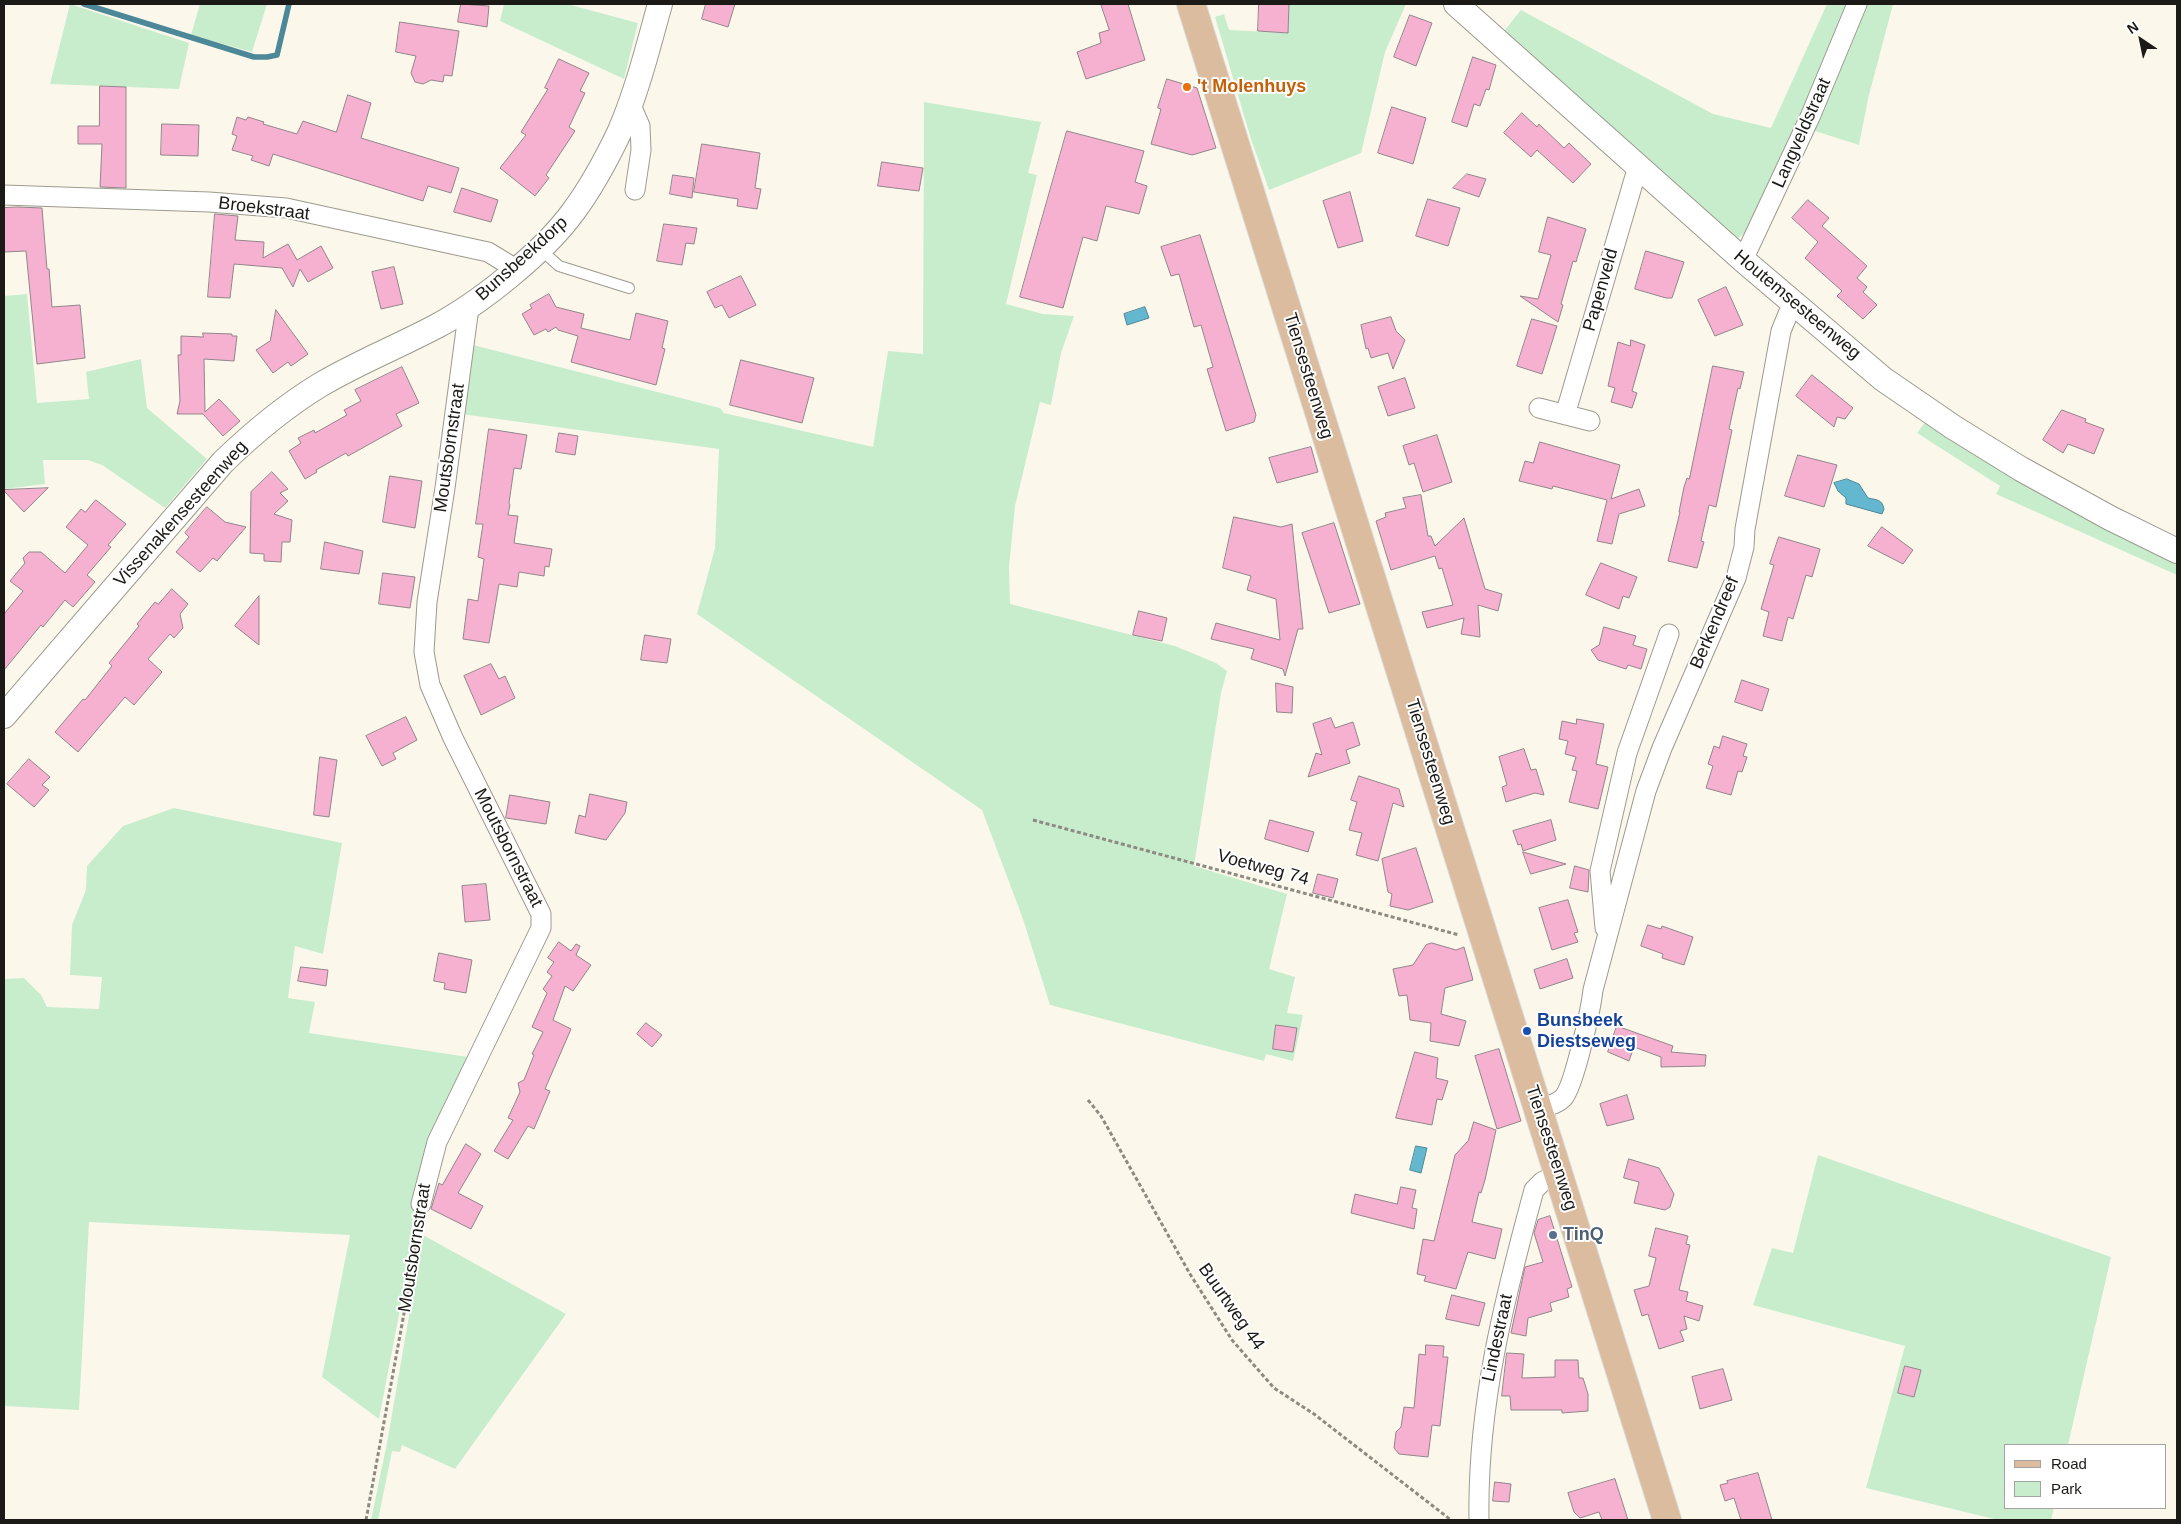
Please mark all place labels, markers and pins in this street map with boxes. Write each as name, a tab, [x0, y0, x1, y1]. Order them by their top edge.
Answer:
place label: 't Molenhuys	[1197, 76, 1306, 98]
marker: 't Molenhuys	[1181, 81, 1193, 93]
place label: Bunsbeek Diestseweg	[1537, 1010, 1636, 1052]
marker: Bunsbeek Diestseweg	[1521, 1025, 1533, 1037]
place label: TinQ	[1563, 1224, 1604, 1246]
marker: TinQ	[1547, 1229, 1559, 1241]

